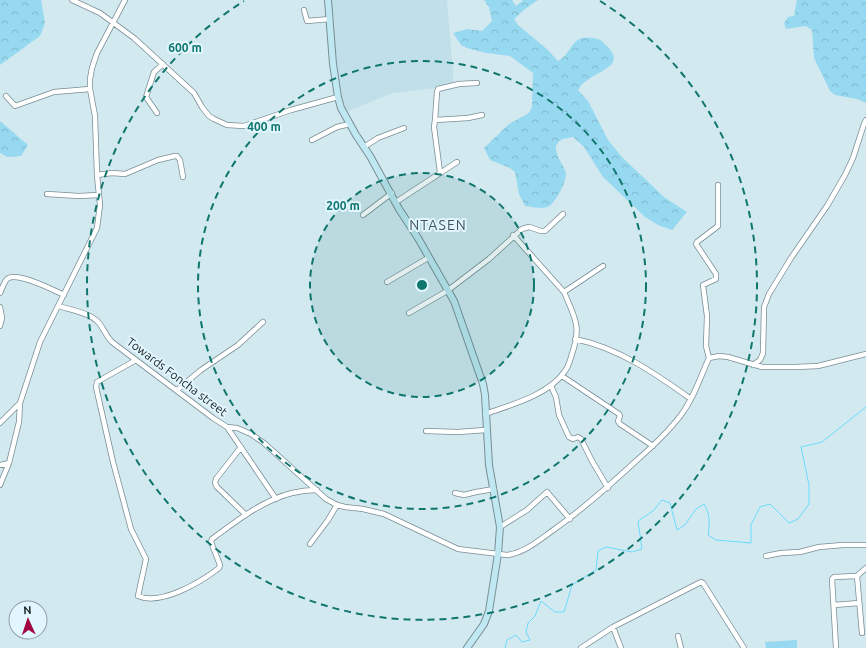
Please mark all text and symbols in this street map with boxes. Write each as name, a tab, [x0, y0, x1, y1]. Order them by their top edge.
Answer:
text: 600 m	[168, 41, 202, 54]
text: 400 m	[247, 120, 281, 133]
text: 200 m	[326, 199, 360, 212]
district label: NTASEN	[409, 217, 467, 233]
centre of rings	[415, 278, 429, 292]
street label: Towards Foncha street	[125, 335, 230, 419]
north arrow	[8, 600, 48, 640]
text: N	[23, 604, 32, 616]

